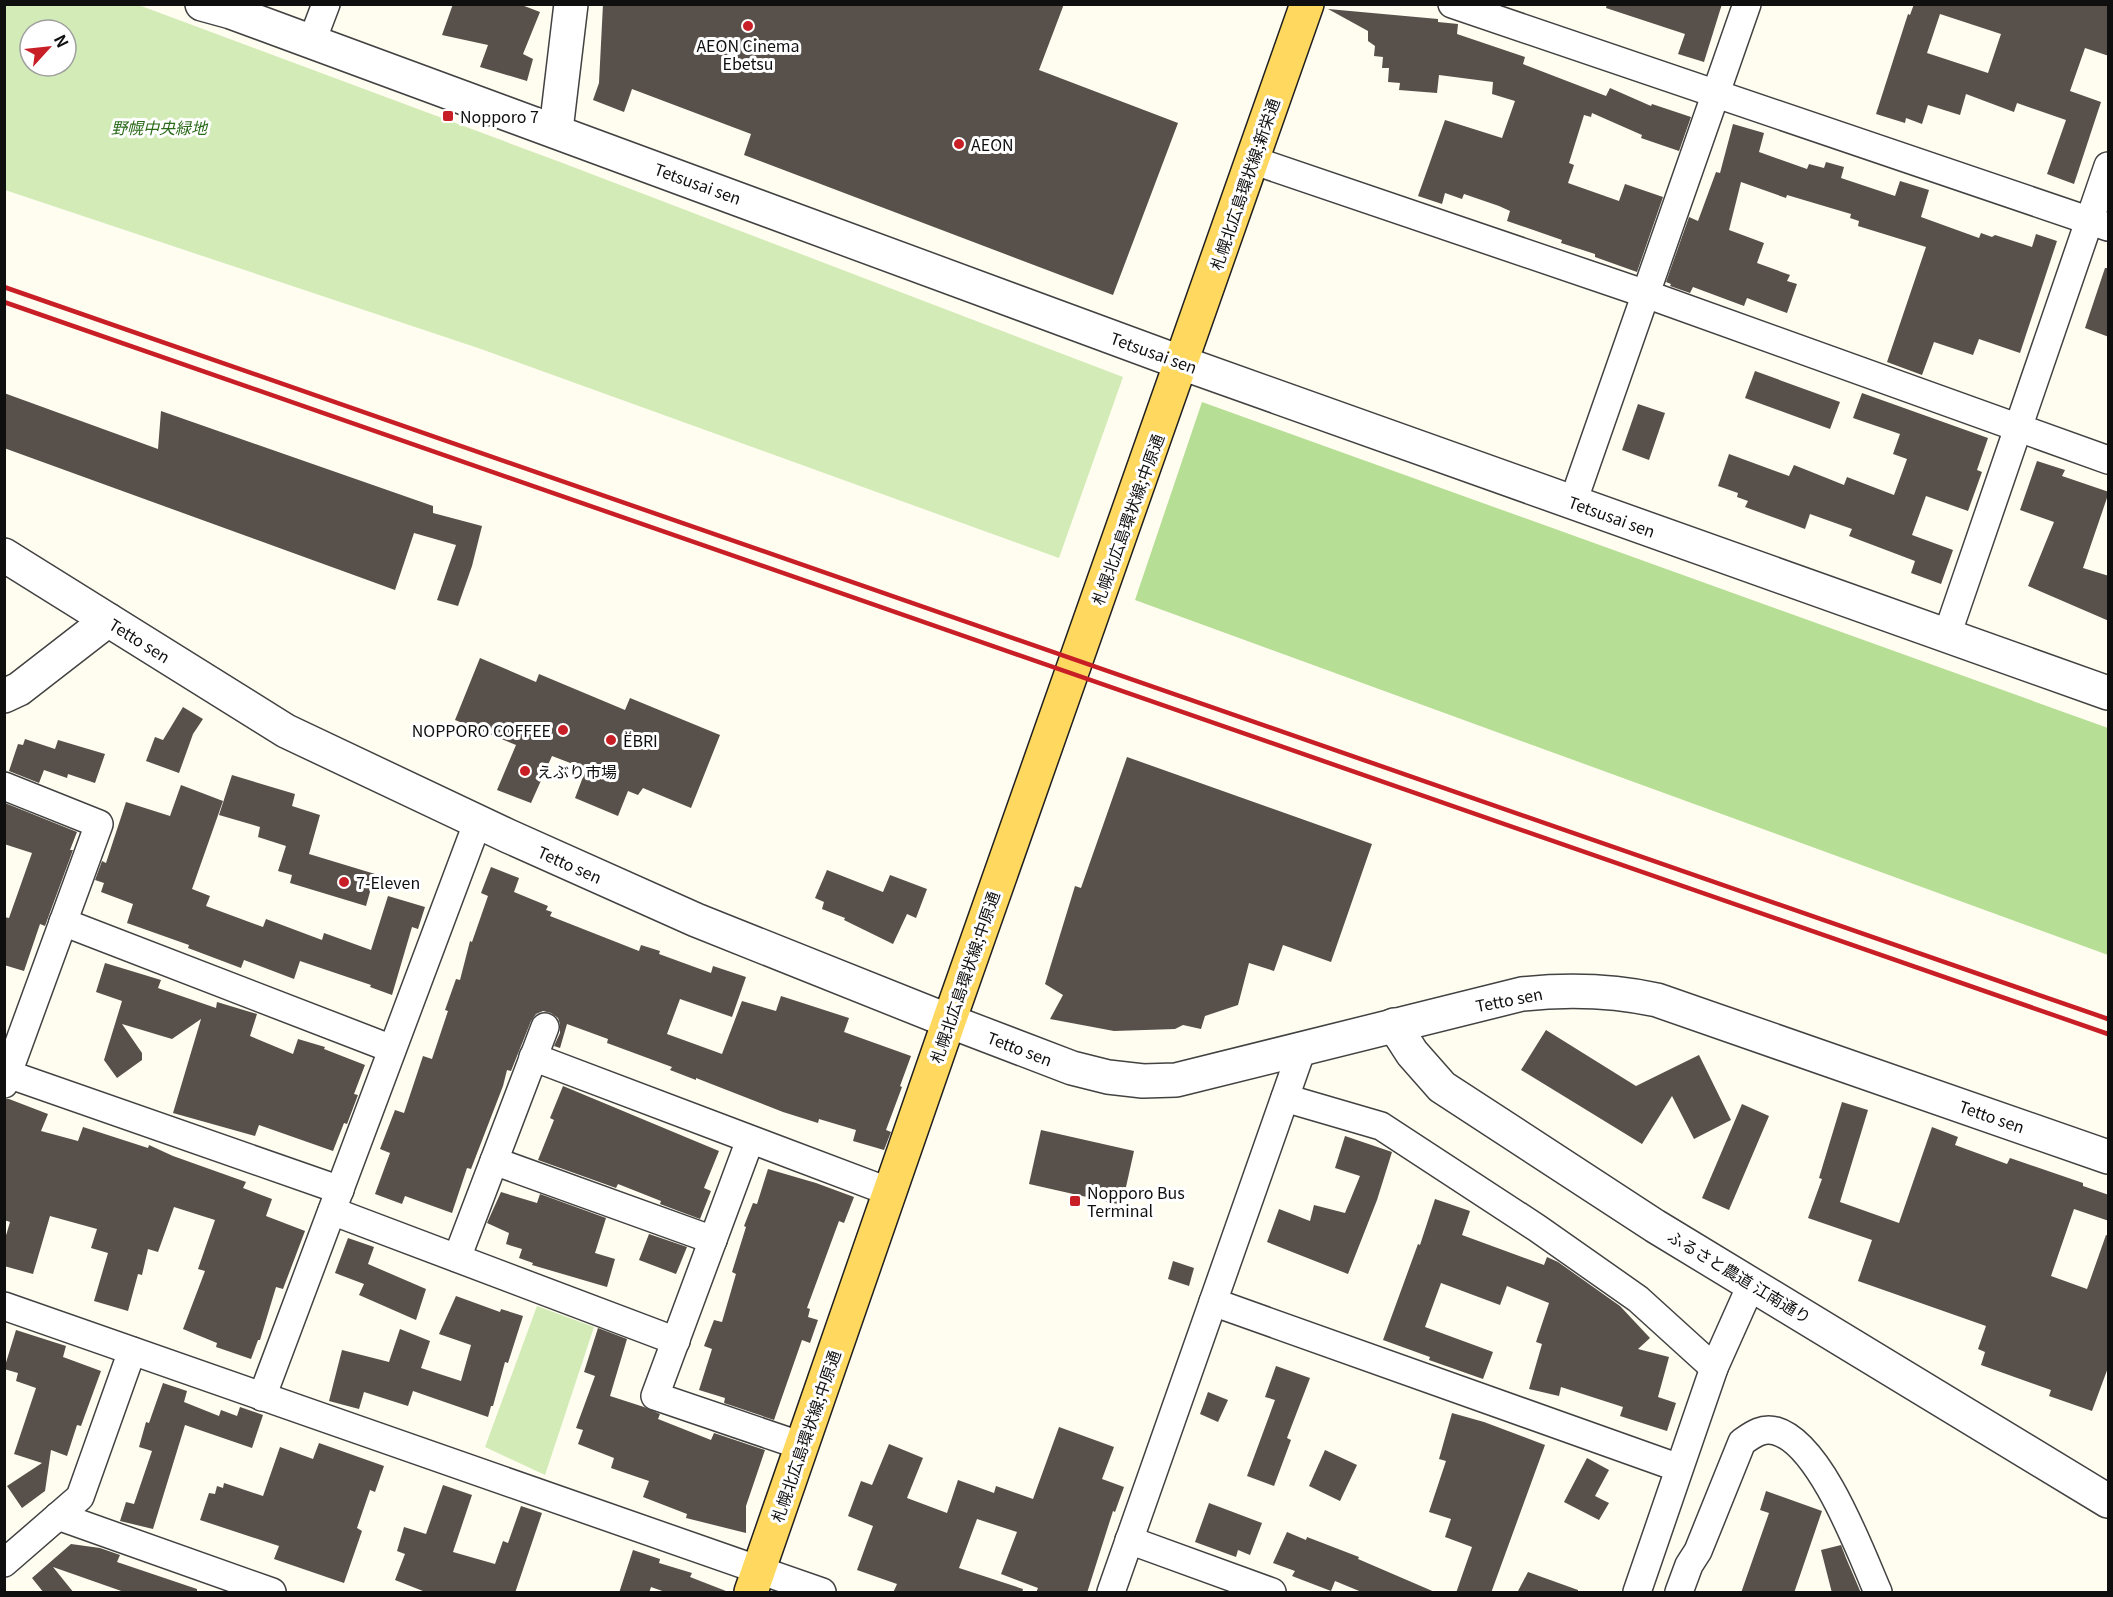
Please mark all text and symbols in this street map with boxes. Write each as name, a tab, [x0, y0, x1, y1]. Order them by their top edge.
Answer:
north arrow	[18, 18, 78, 78]
marker: AEON Cinema Ebetsu	[741, 19, 755, 33]
text: N	[49, 30, 76, 52]
place label: AEON Cinema Ebetsu	[696, 33, 800, 75]
street label: 札幌北広島環状線;新栄通	[1203, 95, 1285, 273]
place label: Nopporo 7	[460, 104, 539, 128]
marker: Nopporo 7	[441, 109, 455, 123]
park label: 野幌中央緑地	[111, 115, 209, 139]
place label: AEON	[971, 132, 1014, 156]
marker: AEON	[952, 137, 966, 151]
street label: Tetsusai sen	[651, 156, 745, 210]
street label: Tetsusai sen	[1107, 325, 1201, 379]
street label: 札幌北広島環状線;中原通	[1085, 430, 1169, 608]
street label: Tetsusai sen	[1565, 489, 1659, 543]
street label: Tetto sen	[105, 612, 175, 668]
place label: NOPPORO COFFEE	[412, 718, 551, 742]
marker: NOPPORO COFFEE	[556, 723, 570, 737]
place label: ËBRI	[623, 728, 658, 752]
marker: ËBRI	[604, 733, 618, 747]
place label: えぶり市場	[537, 759, 617, 783]
marker: えぶり市場	[518, 764, 532, 778]
street label: Tetto sen	[534, 839, 606, 889]
place label: 7-Eleven	[356, 870, 420, 894]
marker: 7-Eleven	[337, 875, 351, 889]
street label: 札幌北広島環状線;中原通	[923, 888, 1005, 1066]
street label: Tetto sen	[1473, 981, 1545, 1017]
street label: Tetto sen	[984, 1025, 1056, 1071]
street label: Tetto sen	[1956, 1094, 2028, 1138]
place label: Nopporo Bus Terminal	[1087, 1180, 1185, 1222]
marker: Nopporo Bus Terminal	[1068, 1194, 1082, 1208]
street label: ふるさと農道 江南通り	[1664, 1224, 1816, 1328]
street label: 札幌北広島環状線;中原通	[764, 1347, 846, 1525]

